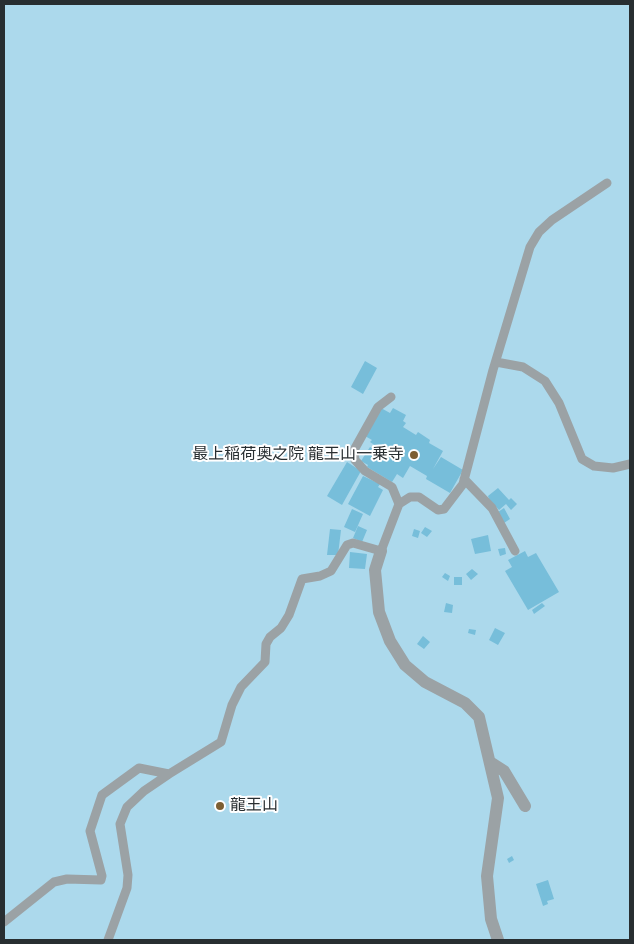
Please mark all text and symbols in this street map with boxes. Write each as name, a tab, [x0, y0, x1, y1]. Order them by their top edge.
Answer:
place label: 最上稲荷奥之院 龍王山一乗寺	[192, 445, 404, 465]
marker: 最上稲荷奥之院 龍王山一乗寺	[408, 449, 420, 461]
place label: 龍王山	[230, 796, 278, 816]
marker: 龍王山	[214, 800, 226, 812]

